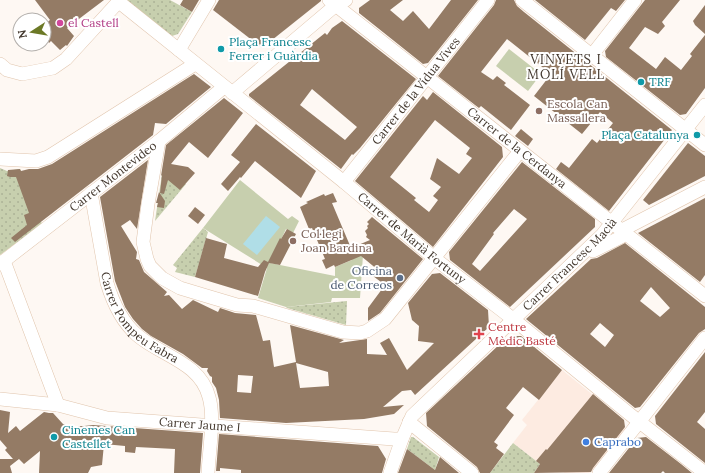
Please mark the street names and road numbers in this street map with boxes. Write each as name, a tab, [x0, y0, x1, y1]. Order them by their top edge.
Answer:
street label: Carrer de la Vídua Vives	[368, 34, 463, 148]
street label: Carrer de la Cerdanya	[464, 104, 570, 191]
street label: Carrer Montevideo	[66, 138, 159, 215]
street label: Carrer de Marià Fortuny	[355, 189, 470, 287]
street label: Carrer Francesc Macià	[519, 215, 620, 314]
street label: Carrer Pompeu Fabra	[98, 271, 181, 366]
street label: Carrer Jaume I	[158, 414, 241, 435]

